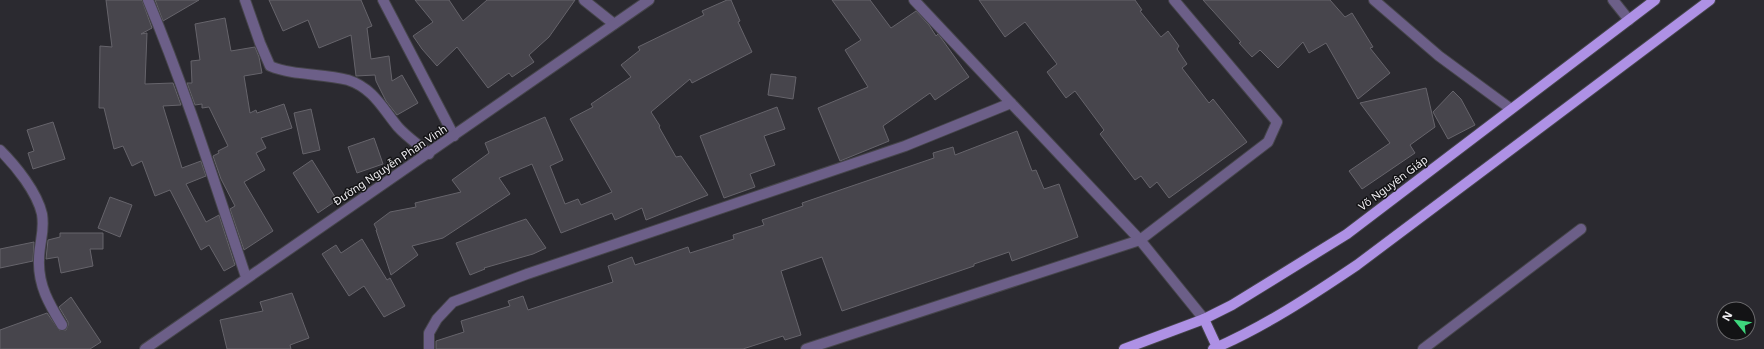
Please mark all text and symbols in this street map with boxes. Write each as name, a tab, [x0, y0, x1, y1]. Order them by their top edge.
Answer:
street label: Đường Nguyễn Phan Vinh	[330, 121, 450, 208]
street label: Võ Nguyên Giáp	[1355, 151, 1431, 214]
north arrow	[1716, 301, 1756, 341]
text: N	[1718, 308, 1736, 323]

